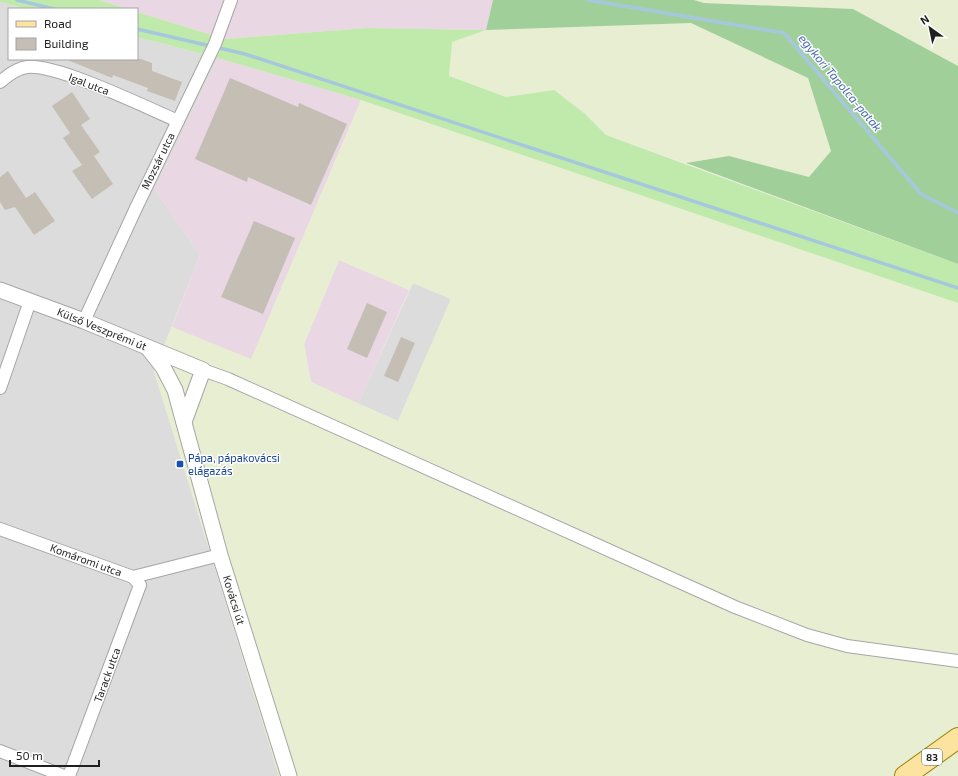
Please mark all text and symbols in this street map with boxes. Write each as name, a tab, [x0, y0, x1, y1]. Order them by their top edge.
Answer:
legend	[8, 8, 138, 60]
north arrow	[910, 8, 950, 48]
text: N	[917, 12, 931, 27]
text: Road	[44, 16, 72, 30]
water label: egykori Tapolca-patak	[795, 31, 885, 134]
text: Building	[44, 36, 89, 50]
street label: Igal utca	[67, 70, 111, 97]
street label: Mozsár utca	[138, 130, 177, 191]
street label: Külső Veszprémi út	[56, 305, 149, 352]
place label: Pápa, pápakovácsi elágazás	[188, 451, 280, 477]
marker: Pápa, pápakovácsi elágazás	[175, 459, 185, 469]
street label: Komáromi utca	[48, 541, 124, 579]
street label: Kovácsi út	[221, 574, 248, 626]
street label: Tarack utca	[91, 646, 122, 704]
scale bar	[10, 742, 99, 768]
text: 50 m	[16, 748, 43, 762]
road number: 83	[922, 749, 942, 765]

